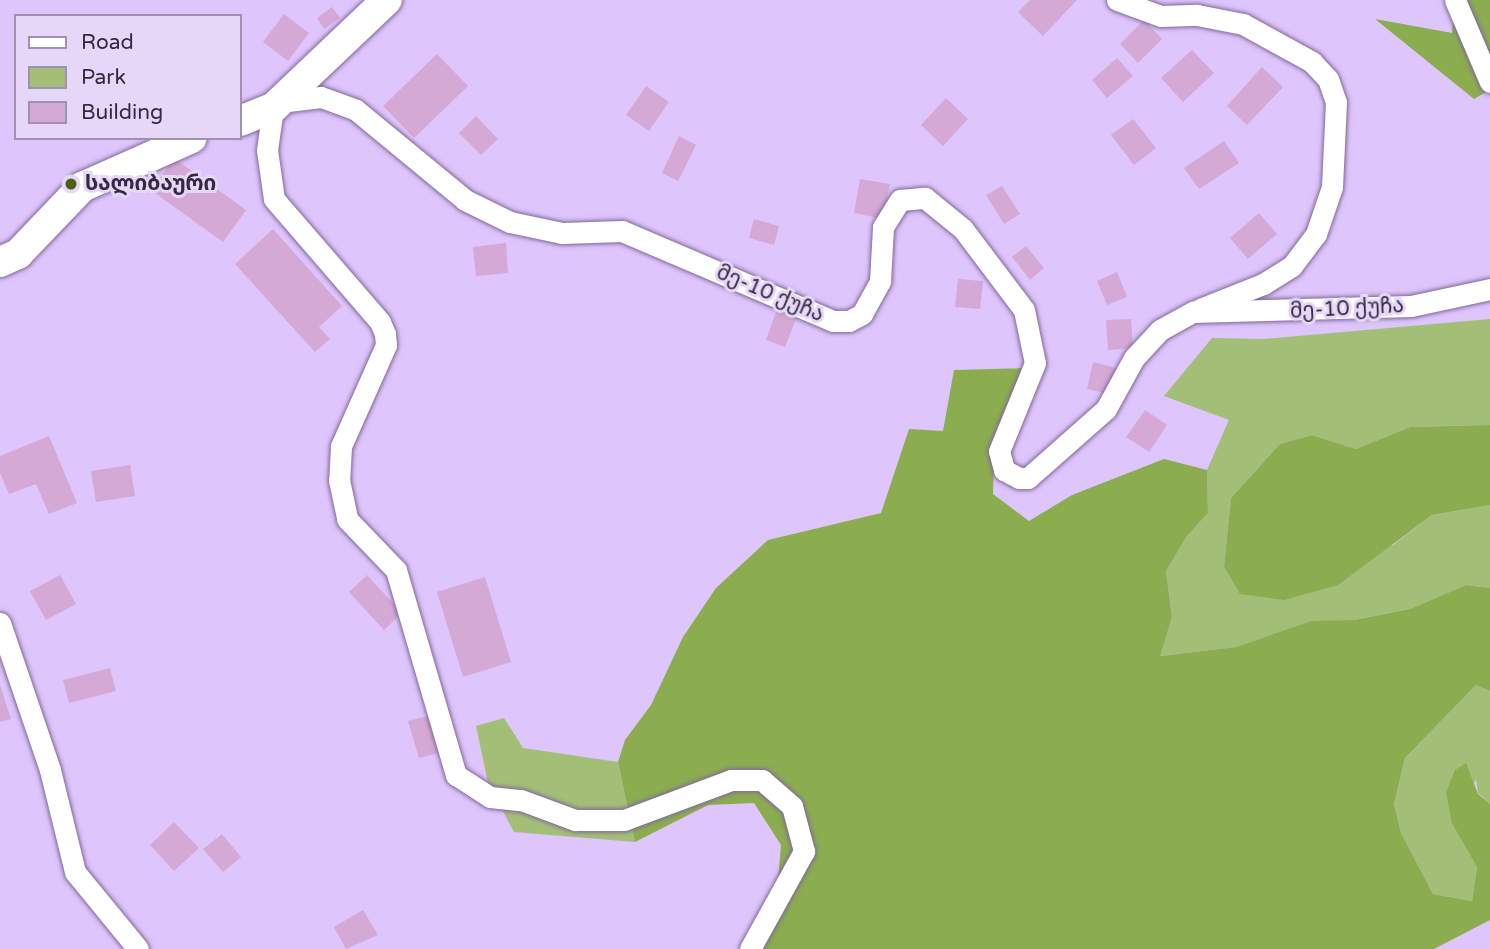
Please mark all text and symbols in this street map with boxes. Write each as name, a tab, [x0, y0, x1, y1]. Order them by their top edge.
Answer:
legend	[14, 14, 242, 140]
text: Road	[81, 30, 134, 55]
text: Park	[81, 65, 126, 90]
text: Building	[81, 100, 163, 125]
place label: სალიბაური	[85, 171, 216, 197]
marker: სალიბაური	[63, 176, 79, 192]
street label: მე-10 ქუჩა	[713, 260, 827, 328]
street label: მე-10 ქუჩა	[1289, 293, 1405, 325]

